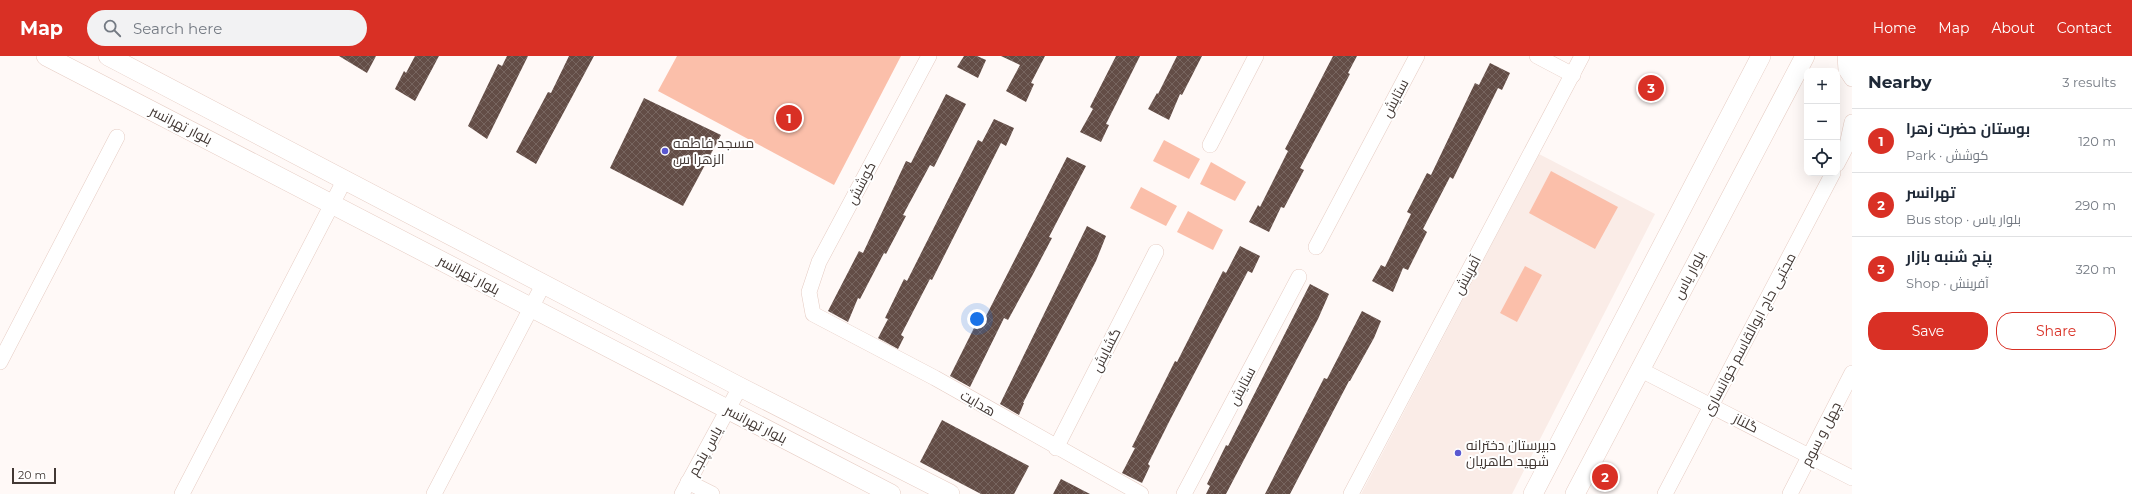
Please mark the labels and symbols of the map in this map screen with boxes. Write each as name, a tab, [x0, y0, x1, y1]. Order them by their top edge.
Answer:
pin: 3	[1638, 73, 1664, 103]
street label: ستایش	[1377, 76, 1413, 120]
street label: بلوار تهرانسر	[146, 101, 215, 148]
pin: 1	[776, 103, 802, 133]
place label: مسجد فاطمه الزهرا س	[673, 134, 754, 168]
marker: مسجد فاطمه الزهرا س	[660, 146, 670, 156]
street label: کوشش	[842, 159, 880, 207]
street label: بلوار یاس	[1669, 248, 1709, 302]
street label: مجتبی حاج ابوالقاسم خوانساری	[1698, 249, 1801, 419]
street label: بلوار تهرانسر	[434, 251, 503, 299]
street label: آفرینش	[1449, 252, 1485, 298]
your location	[967, 309, 987, 329]
street label: گشایش	[1087, 325, 1125, 375]
street label: ستایش	[1224, 364, 1260, 408]
street label: هدایت	[957, 386, 999, 420]
street label: چهل و سوم	[1797, 399, 1846, 470]
street label: بلوار تهرانسر	[721, 400, 790, 447]
street label: گلناز	[1730, 409, 1762, 437]
street label: یاس پنجم	[684, 423, 727, 479]
place label: دبیرستان دخترانه شهید طاهریان	[1466, 436, 1556, 470]
marker: دبیرستان دخترانه شهید طاهریان	[1453, 448, 1463, 458]
pin: 2	[1592, 462, 1618, 492]
scale bar	[12, 466, 56, 485]

